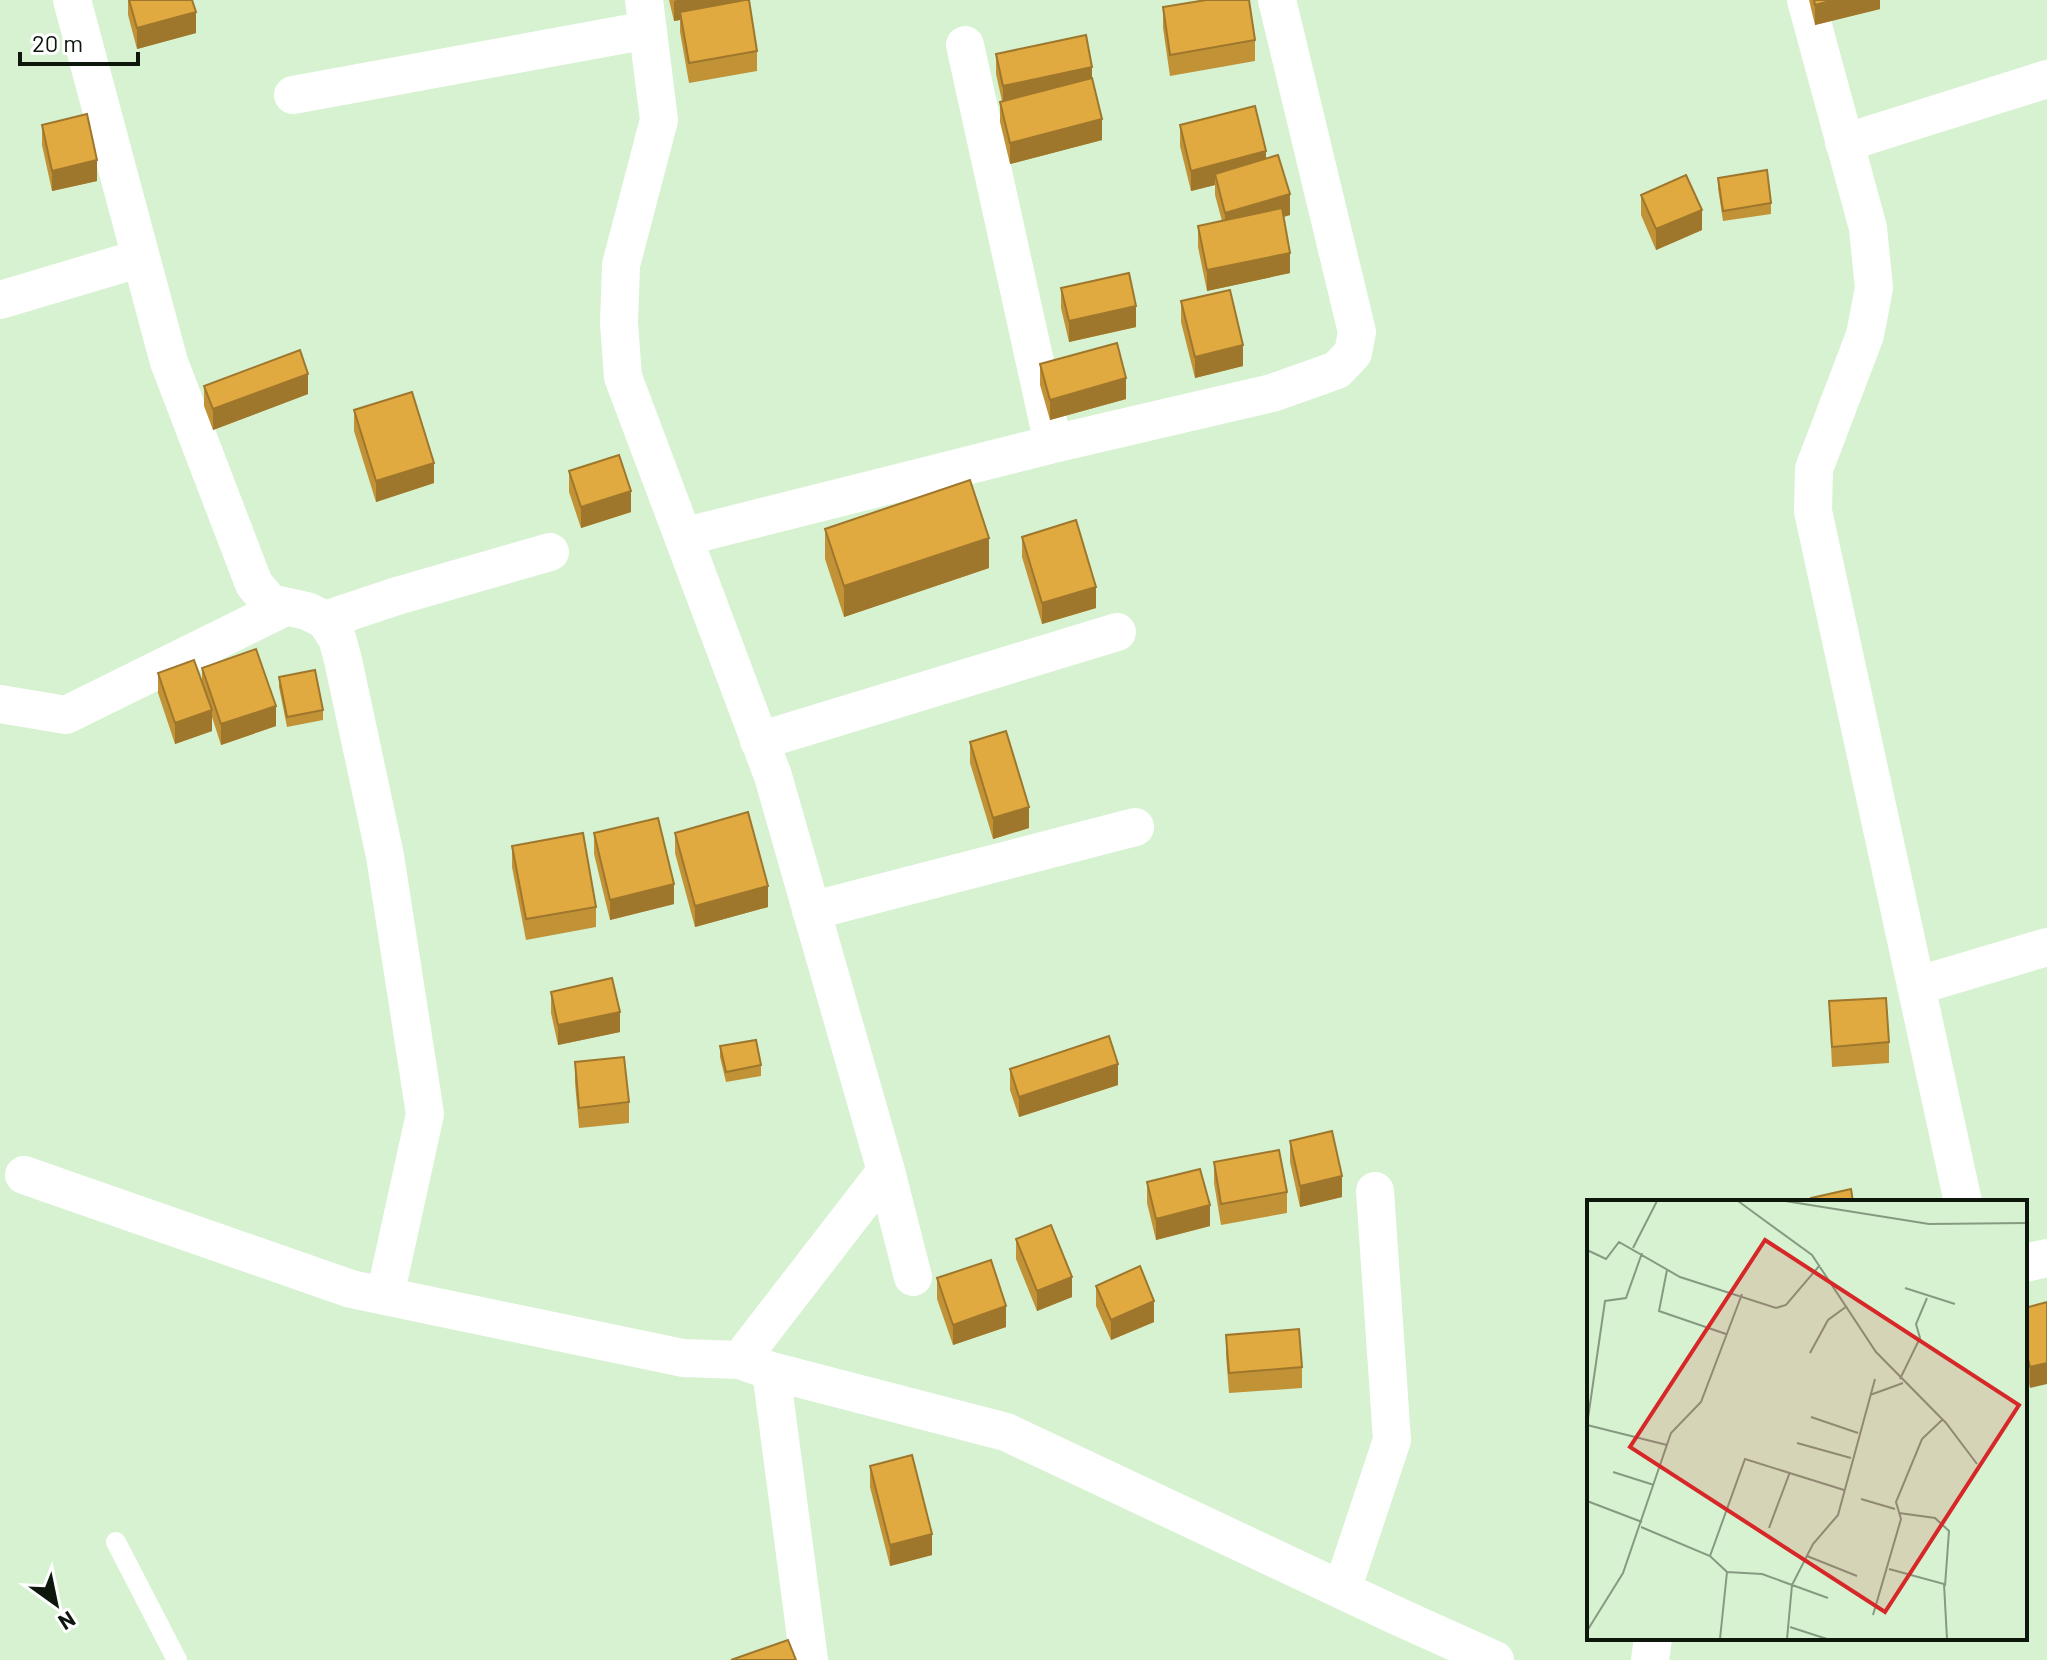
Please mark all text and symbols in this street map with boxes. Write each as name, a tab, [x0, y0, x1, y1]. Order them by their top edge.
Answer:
scale bar	[20, 16, 138, 66]
text: 20 m	[32, 28, 83, 57]
inset map	[1587, 1200, 2027, 1640]
north arrow	[16, 1564, 96, 1644]
text: N	[54, 1607, 81, 1637]

